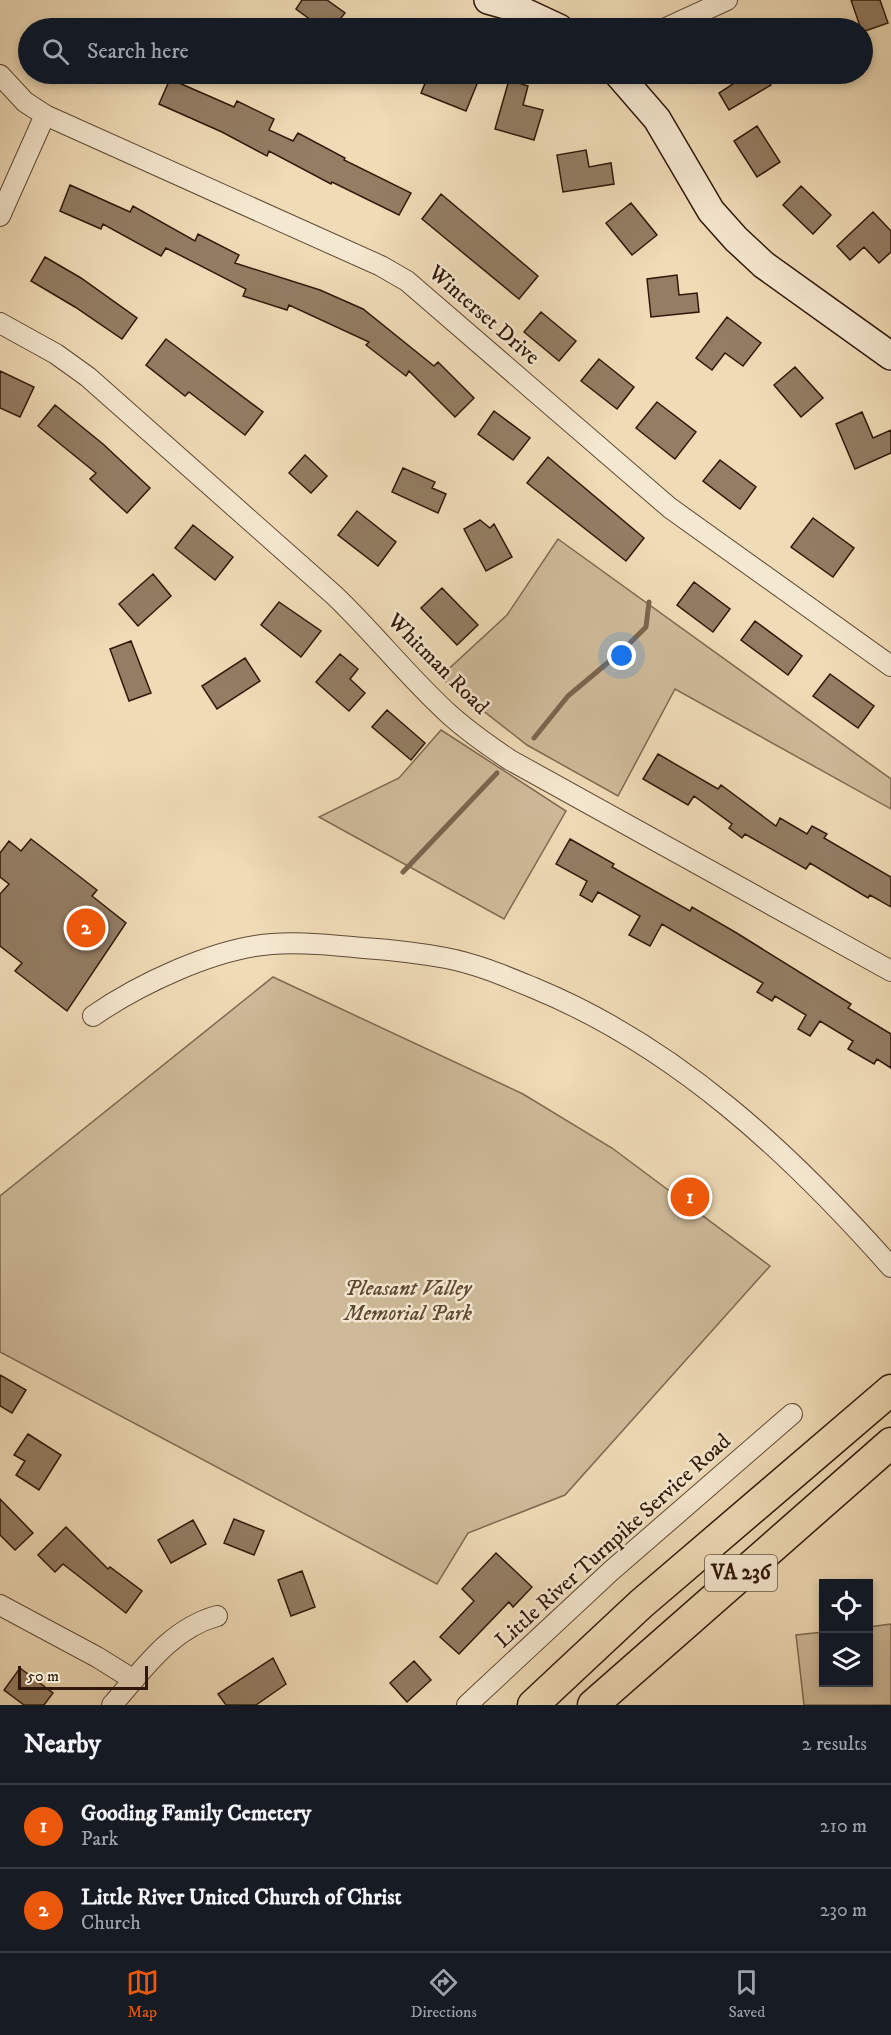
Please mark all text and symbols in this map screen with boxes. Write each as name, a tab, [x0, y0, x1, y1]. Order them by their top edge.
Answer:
search box	[18, 18, 873, 84]
icon: search	[39, 35, 72, 68]
text: Search here	[87, 38, 189, 65]
street label: Winterset Drive	[422, 259, 545, 371]
street label: Whitman Road	[381, 607, 494, 720]
your location	[607, 641, 636, 670]
pin: 2	[66, 906, 106, 950]
pin: 1	[670, 1174, 710, 1220]
park label: Pleasant Valley Memorial Park	[342, 1275, 473, 1327]
street label: Little River Turnpike Service Road	[490, 1428, 736, 1654]
road number: VA 236	[705, 1555, 777, 1591]
map controls	[819, 1579, 873, 1687]
button: locate	[819, 1579, 873, 1633]
button: layers	[819, 1633, 873, 1687]
scale bar	[18, 1663, 148, 1690]
text: 50 m	[27, 1666, 59, 1686]
text: Nearby	[24, 1728, 101, 1761]
text: 2 results	[802, 1732, 867, 1757]
text: Gooding Family Cemetery	[81, 1800, 311, 1827]
text: 1	[40, 1814, 47, 1839]
text: 210 m	[820, 1814, 867, 1839]
text: Park	[81, 1827, 118, 1852]
text: Little River United Church of Christ	[81, 1884, 402, 1911]
text: 2	[39, 1898, 48, 1923]
text: 230 m	[820, 1898, 867, 1923]
text: Church	[81, 1911, 141, 1936]
tab: Map	[126, 1966, 159, 2022]
tab: Directions	[410, 1966, 477, 2022]
tab: Saved	[728, 1966, 765, 2022]

